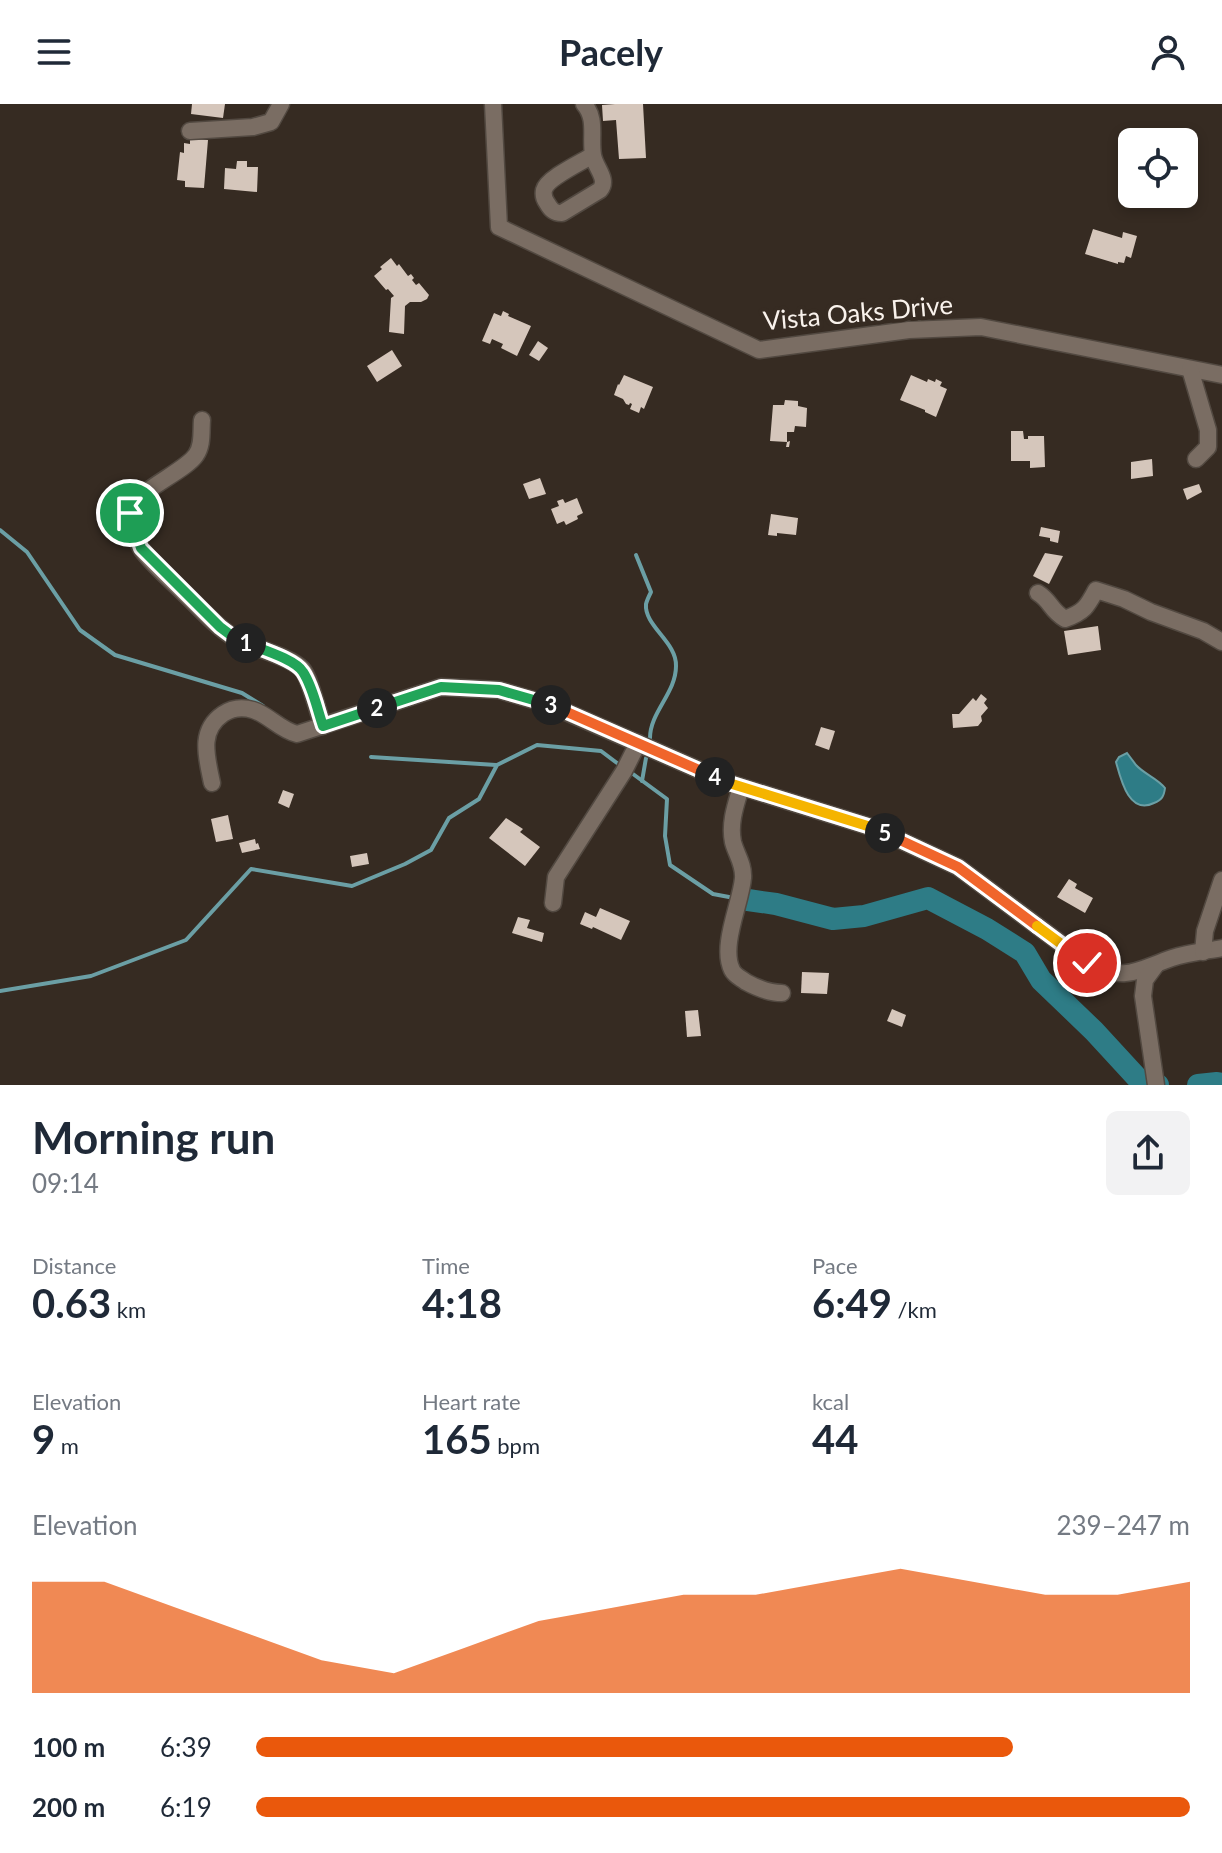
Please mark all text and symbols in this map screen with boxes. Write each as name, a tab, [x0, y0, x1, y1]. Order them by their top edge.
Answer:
icon: menu	[32, 30, 76, 74]
text: Pacely	[559, 30, 663, 74]
icon: person	[1146, 30, 1190, 74]
map controls	[1118, 128, 1198, 208]
button: locate	[1118, 128, 1198, 208]
street label: Vista Oaks Drive	[762, 288, 954, 336]
pin	[96, 479, 164, 547]
icon: arrive	[108, 491, 152, 535]
pin: 1	[226, 623, 266, 663]
text: 1	[240, 629, 252, 656]
pin: 3	[531, 685, 571, 725]
pin: 2	[357, 688, 397, 728]
text: 3	[545, 691, 557, 718]
text: 2	[371, 694, 383, 721]
pin: 4	[695, 757, 735, 797]
text: 4	[709, 763, 721, 790]
pin: 5	[865, 813, 905, 853]
text: 5	[879, 819, 891, 846]
pin	[1053, 929, 1121, 997]
icon: check	[1065, 941, 1109, 985]
text: Morning run	[32, 1111, 275, 1163]
button: share	[1106, 1111, 1190, 1195]
text: 09:14	[32, 1167, 99, 1199]
text: Distance	[32, 1252, 116, 1279]
text: Time	[422, 1252, 470, 1279]
text: Pace	[812, 1252, 858, 1279]
text: 0.63	[32, 1279, 111, 1327]
text: 4:18	[422, 1279, 502, 1327]
text: 6:49	[812, 1279, 892, 1327]
text: km	[111, 1296, 146, 1323]
text: /km	[892, 1296, 937, 1323]
text: Elevation	[32, 1388, 121, 1415]
text: Heart rate	[422, 1388, 521, 1415]
text: kcal	[812, 1388, 849, 1415]
text: 9	[32, 1415, 55, 1463]
text: 165	[422, 1415, 492, 1463]
text: 44	[812, 1415, 858, 1463]
text: m	[55, 1432, 79, 1459]
text: bpm	[492, 1432, 540, 1459]
text: Elevation	[32, 1509, 138, 1541]
text: 239–247 m	[1056, 1509, 1190, 1541]
text: 100 m	[32, 1731, 105, 1763]
text: 6:39	[160, 1731, 212, 1763]
text: 200 m	[32, 1791, 105, 1823]
text: 6:19	[160, 1791, 212, 1823]

